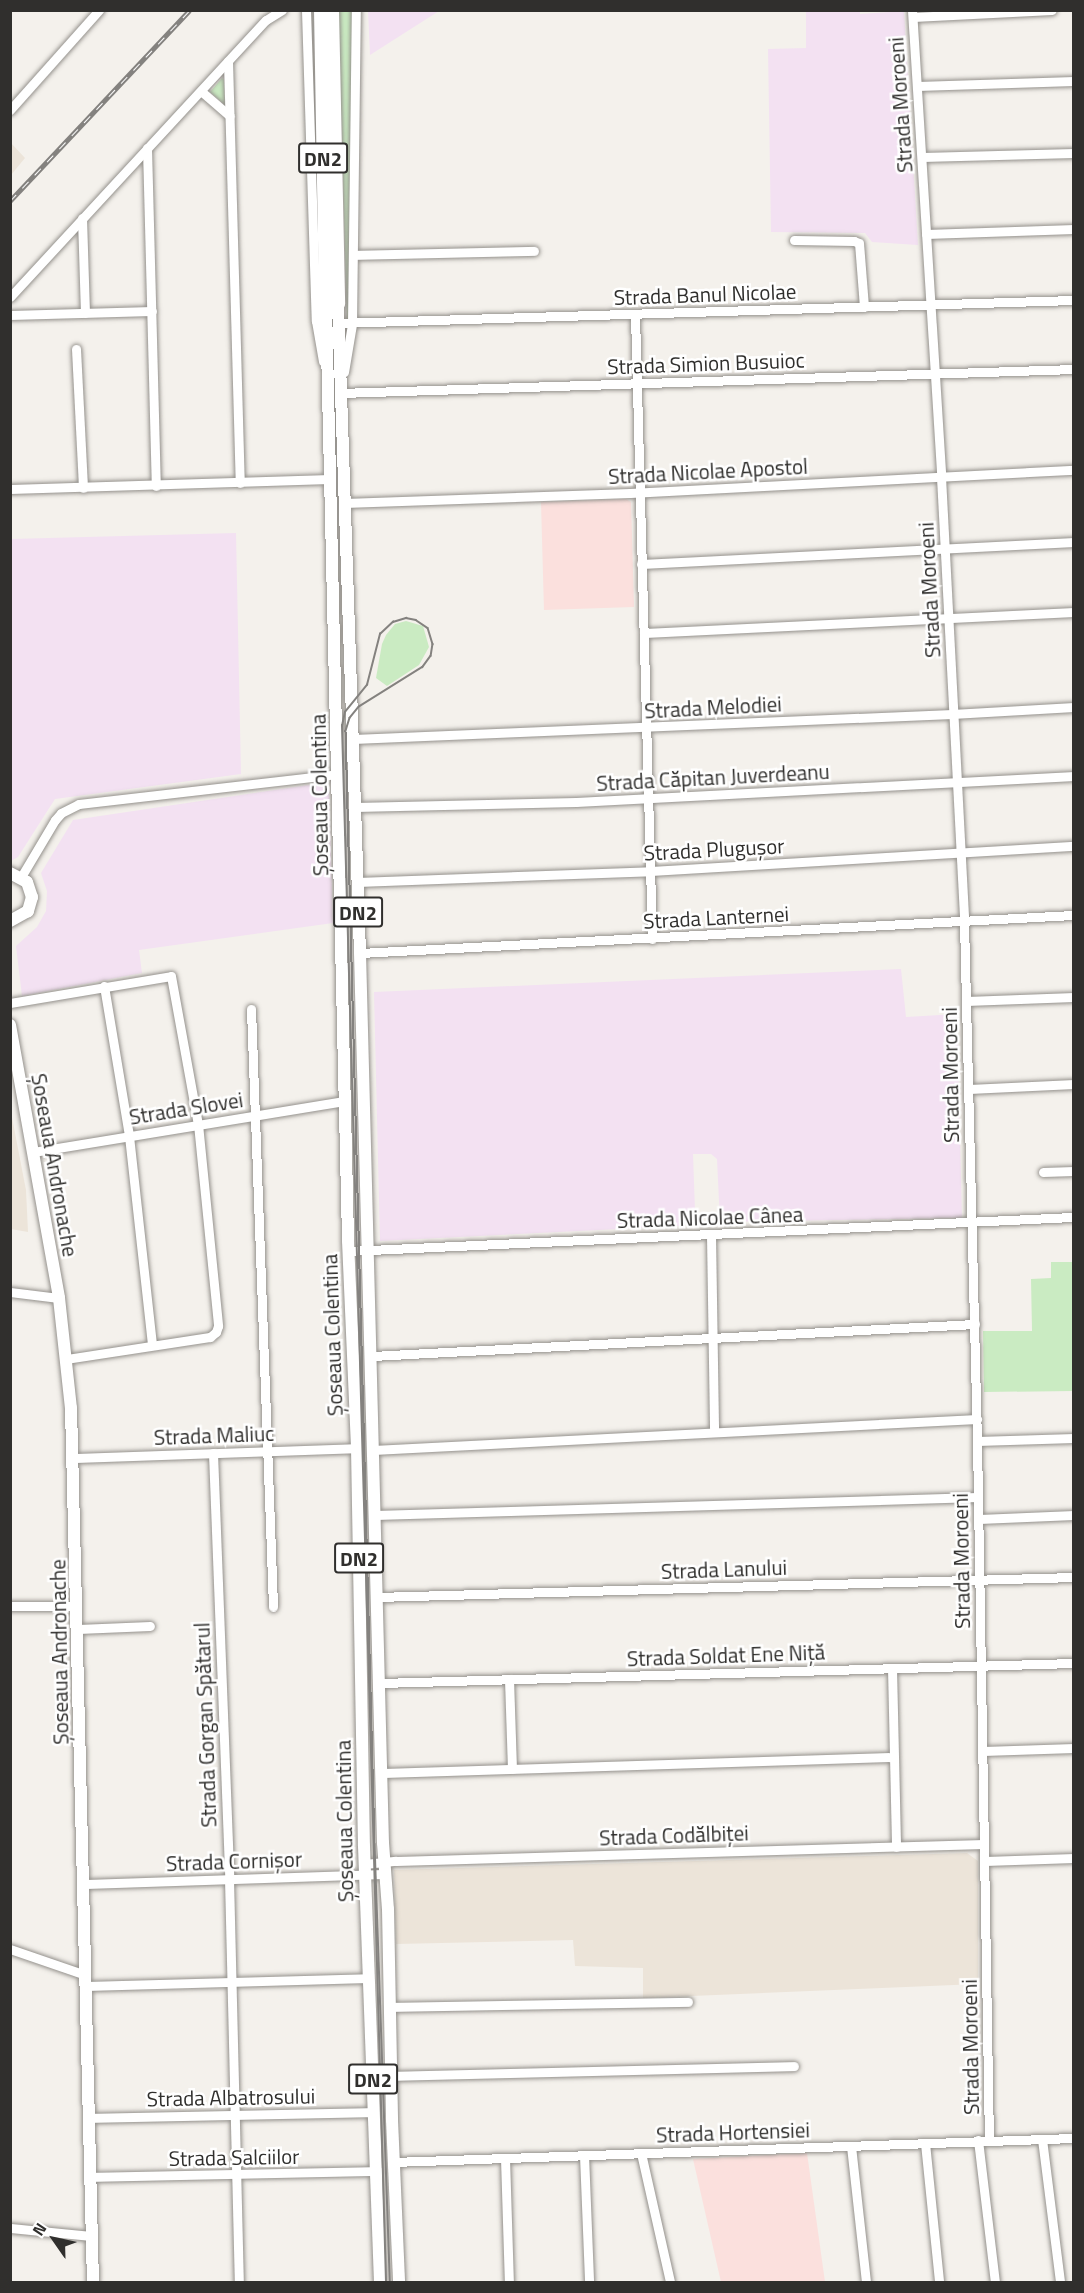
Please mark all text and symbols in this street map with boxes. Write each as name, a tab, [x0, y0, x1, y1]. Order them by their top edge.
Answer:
street label: Strada Moroeni	[883, 36, 917, 174]
road number: DN2	[298, 141, 348, 175]
street label: Strada Banul Nicolae	[613, 278, 797, 310]
street label: Strada Simion Busuioc	[607, 347, 805, 379]
street label: Strada Nicolae Apostol	[608, 453, 808, 489]
street label: Strada Moroeni	[913, 522, 945, 658]
street label: Strada Melodiei	[644, 691, 782, 723]
street label: Șoseaua Colentina	[305, 714, 333, 876]
street label: Strada Căpitan Juverdeanu	[596, 758, 830, 796]
street label: Strada Plugușor	[643, 833, 785, 865]
road number: DN2	[332, 895, 384, 929]
street label: Strada Lanternei	[642, 901, 790, 933]
street label: Strada Moroeni	[936, 1007, 964, 1143]
street label: Șoseaua Andronache	[26, 1071, 84, 1259]
street label: Strada Slovei	[127, 1087, 245, 1129]
street label: Strada Nicolae Cânea	[616, 1201, 804, 1233]
street label: Șoseaua Colentina	[317, 1253, 347, 1417]
street label: Strada Maliuc	[153, 1420, 275, 1450]
street label: Strada Moroeni	[947, 1493, 975, 1629]
road number: DN2	[334, 1541, 385, 1575]
street label: Strada Lanului	[660, 1554, 788, 1584]
street label: Șoseaua Andronache	[45, 1559, 73, 1745]
street label: Strada Gorgan Spătarul	[189, 1622, 221, 1828]
street label: Strada Soldat Ene Niță	[626, 1639, 826, 1671]
street label: Șoseaua Colentina	[330, 1740, 358, 1902]
street label: Strada Codălbiței	[599, 1820, 749, 1850]
street label: Strada Cornișor	[166, 1846, 302, 1876]
street label: Strada Moroeni	[956, 1979, 984, 2115]
road number: DN2	[348, 2062, 398, 2096]
street label: Strada Albatrosului	[147, 2083, 315, 2111]
street label: Strada Hortensiei	[656, 2117, 810, 2147]
street label: Strada Salciilor	[168, 2143, 300, 2171]
north arrow	[24, 2209, 84, 2269]
text: N	[26, 2218, 52, 2240]

